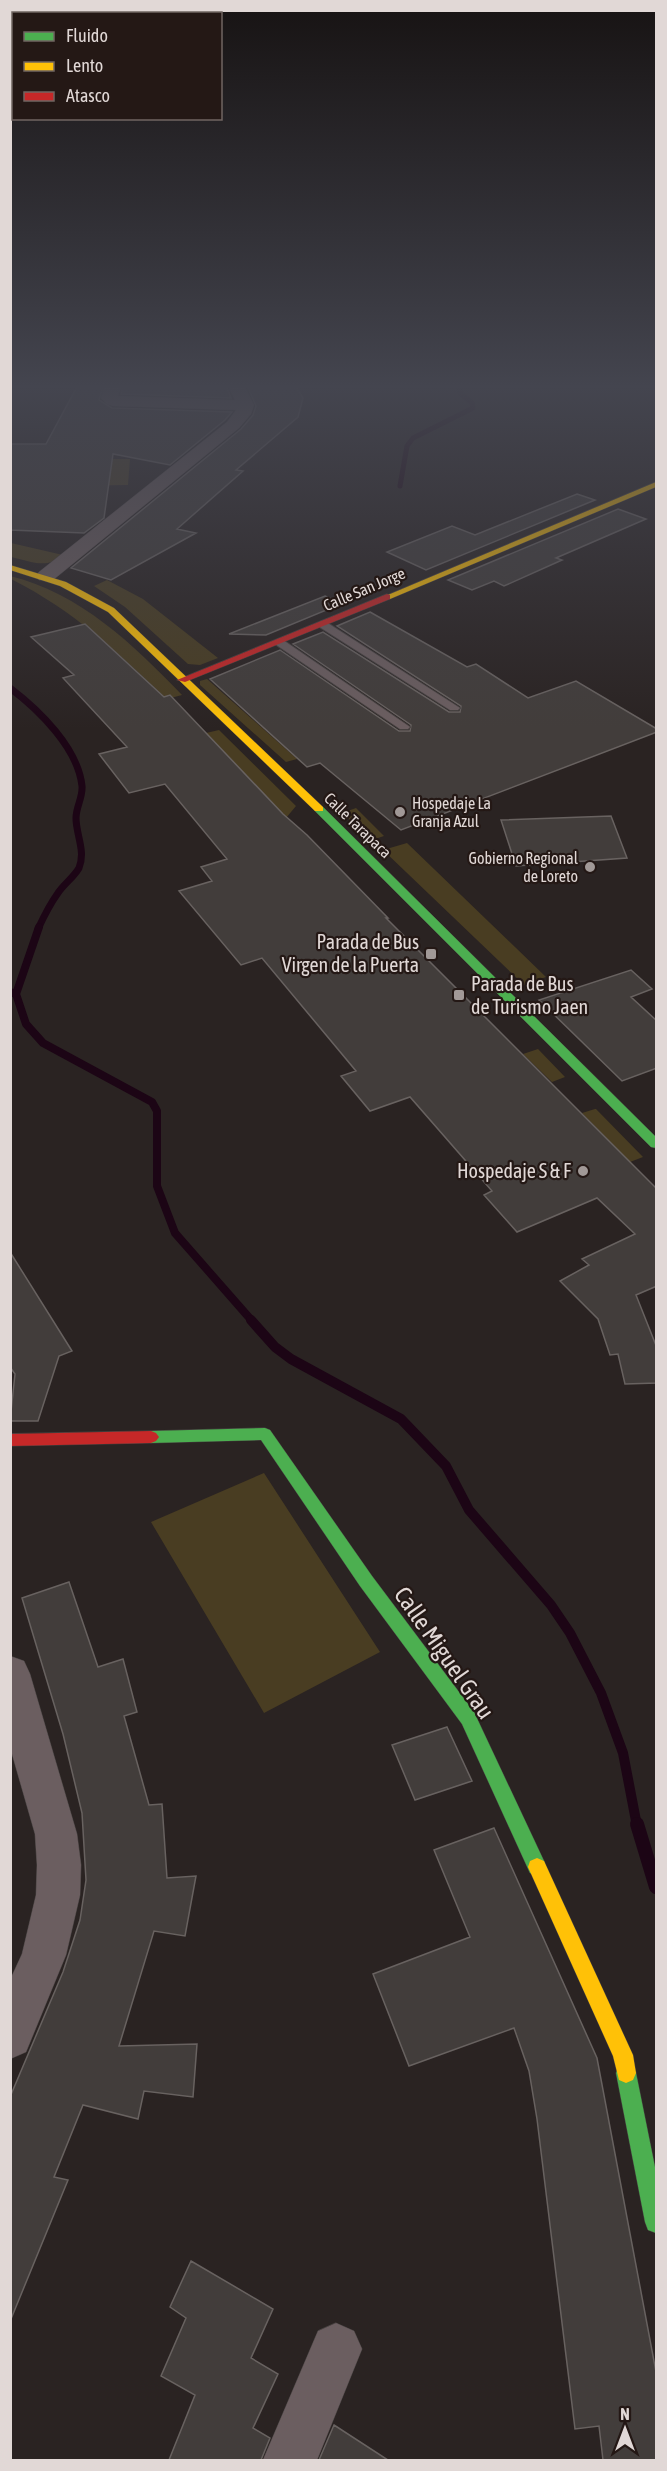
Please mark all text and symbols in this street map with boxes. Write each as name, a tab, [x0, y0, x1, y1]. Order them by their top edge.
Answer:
legend	[12, 12, 222, 120]
text: Fluido	[66, 25, 108, 46]
text: Lento	[66, 55, 103, 76]
text: Atasco	[66, 85, 110, 106]
street label: Calle San Jorge	[320, 564, 408, 615]
street label: Calle Tarapaca	[320, 789, 395, 862]
place label: Hospedaje La Granja Azul	[412, 794, 491, 831]
marker: Hospedaje La Granja Azul	[393, 805, 407, 819]
place label: Gobierno Regional de Loreto	[468, 849, 579, 885]
marker: Gobierno Regional de Loreto	[583, 860, 597, 874]
place label: Parada de Bus Virgen de la Puerta	[282, 930, 419, 976]
marker: Parada de Bus Virgen de la Puerta	[424, 947, 438, 961]
place label: Parada de Bus de Turismo Jaen	[471, 972, 588, 1018]
marker: Parada de Bus de Turismo Jaen	[452, 988, 466, 1002]
place label: Hospedaje S & F	[457, 1159, 571, 1182]
marker: Hospedaje S & F	[576, 1164, 590, 1178]
street label: Calle Miguel Grau	[389, 1582, 500, 1724]
north arrow	[595, 2399, 655, 2459]
text: N	[620, 2405, 630, 2423]

